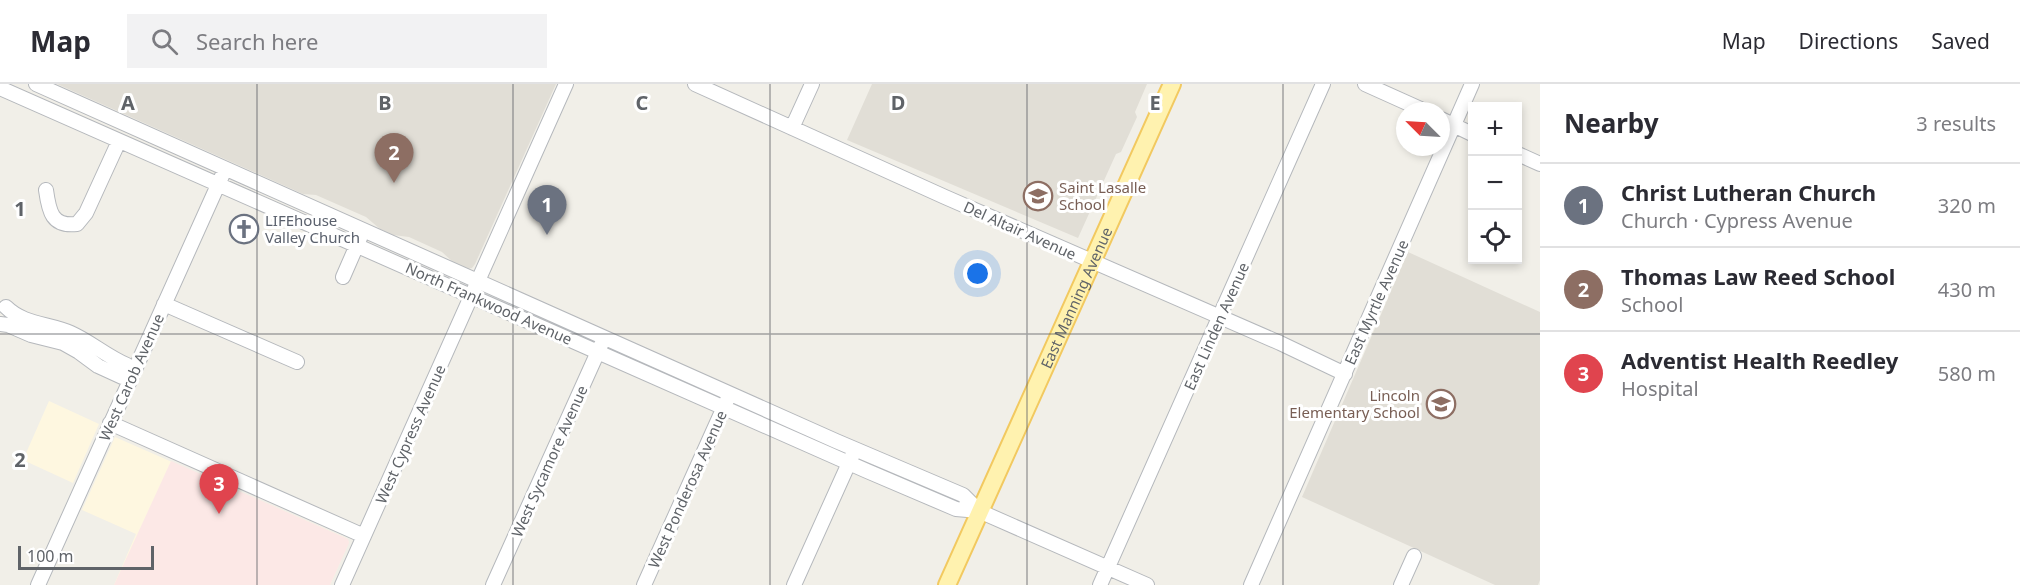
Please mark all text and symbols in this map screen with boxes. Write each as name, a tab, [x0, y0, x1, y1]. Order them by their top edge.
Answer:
search box	[127, 14, 547, 68]
text: Map	[30, 22, 91, 60]
icon: search	[148, 25, 181, 58]
text: Search here	[196, 26, 318, 56]
text: Map	[1722, 27, 1766, 55]
text: Directions	[1799, 27, 1898, 55]
text: Saved	[1931, 27, 1990, 55]
text: A	[121, 89, 135, 116]
text: B	[378, 89, 392, 116]
text: C	[636, 89, 649, 116]
text: D	[891, 89, 905, 116]
text: E	[1149, 89, 1161, 116]
north arrow	[1396, 102, 1450, 156]
map controls	[1468, 102, 1522, 264]
button: +	[1468, 102, 1522, 156]
text: Nearby	[1564, 105, 1659, 141]
text: 3 results	[1916, 110, 1996, 137]
pin: 2	[374, 134, 414, 183]
button: −	[1468, 156, 1522, 210]
place label: Saint Lasalle School	[1059, 177, 1146, 214]
text: Christ Lutheran Church	[1621, 177, 1876, 207]
school or university icon: Saint Lasalle School	[1022, 180, 1054, 212]
pin: 1	[528, 186, 566, 235]
text: 1	[1578, 192, 1589, 219]
text: 320 m	[1938, 192, 1996, 219]
text: 1	[14, 195, 26, 222]
street label: Del Altair Avenue	[961, 196, 1079, 264]
text: Church · Cypress Avenue	[1621, 207, 1853, 234]
place label: LIFEhouse Valley Church	[265, 210, 360, 247]
button: locate	[1468, 210, 1522, 264]
church icon: LIFEhouse Valley Church	[228, 213, 260, 245]
street label: East Manning Avenue	[1036, 224, 1116, 371]
street label: East Myrtle Avenue	[1339, 236, 1413, 368]
street label: North Frankwood Avenue	[403, 257, 575, 349]
your location	[963, 259, 992, 288]
street label: East Linden Avenue	[1179, 259, 1253, 393]
text: Thomas Law Reed School	[1621, 261, 1895, 291]
text: 2	[1578, 276, 1589, 303]
text: 430 m	[1938, 276, 1996, 303]
text: School	[1621, 291, 1683, 318]
street label: West Carob Avenue	[94, 310, 168, 444]
text: Adventist Health Reedley	[1621, 345, 1898, 375]
text: 3	[1578, 360, 1589, 387]
text: 580 m	[1938, 360, 1996, 387]
street label: West Cypress Avenue	[370, 361, 450, 507]
text: Hospital	[1621, 375, 1699, 402]
street label: West Sycamore Avenue	[506, 382, 592, 540]
place label: Lincoln Elementary School	[1289, 385, 1420, 422]
school or university icon: Lincoln Elementary School	[1425, 388, 1457, 420]
street label: West Ponderosa Avenue	[643, 407, 731, 571]
text: 2	[14, 446, 26, 473]
pin: 3	[200, 464, 238, 514]
scale bar	[18, 543, 154, 570]
text: 100 m	[27, 545, 74, 567]

